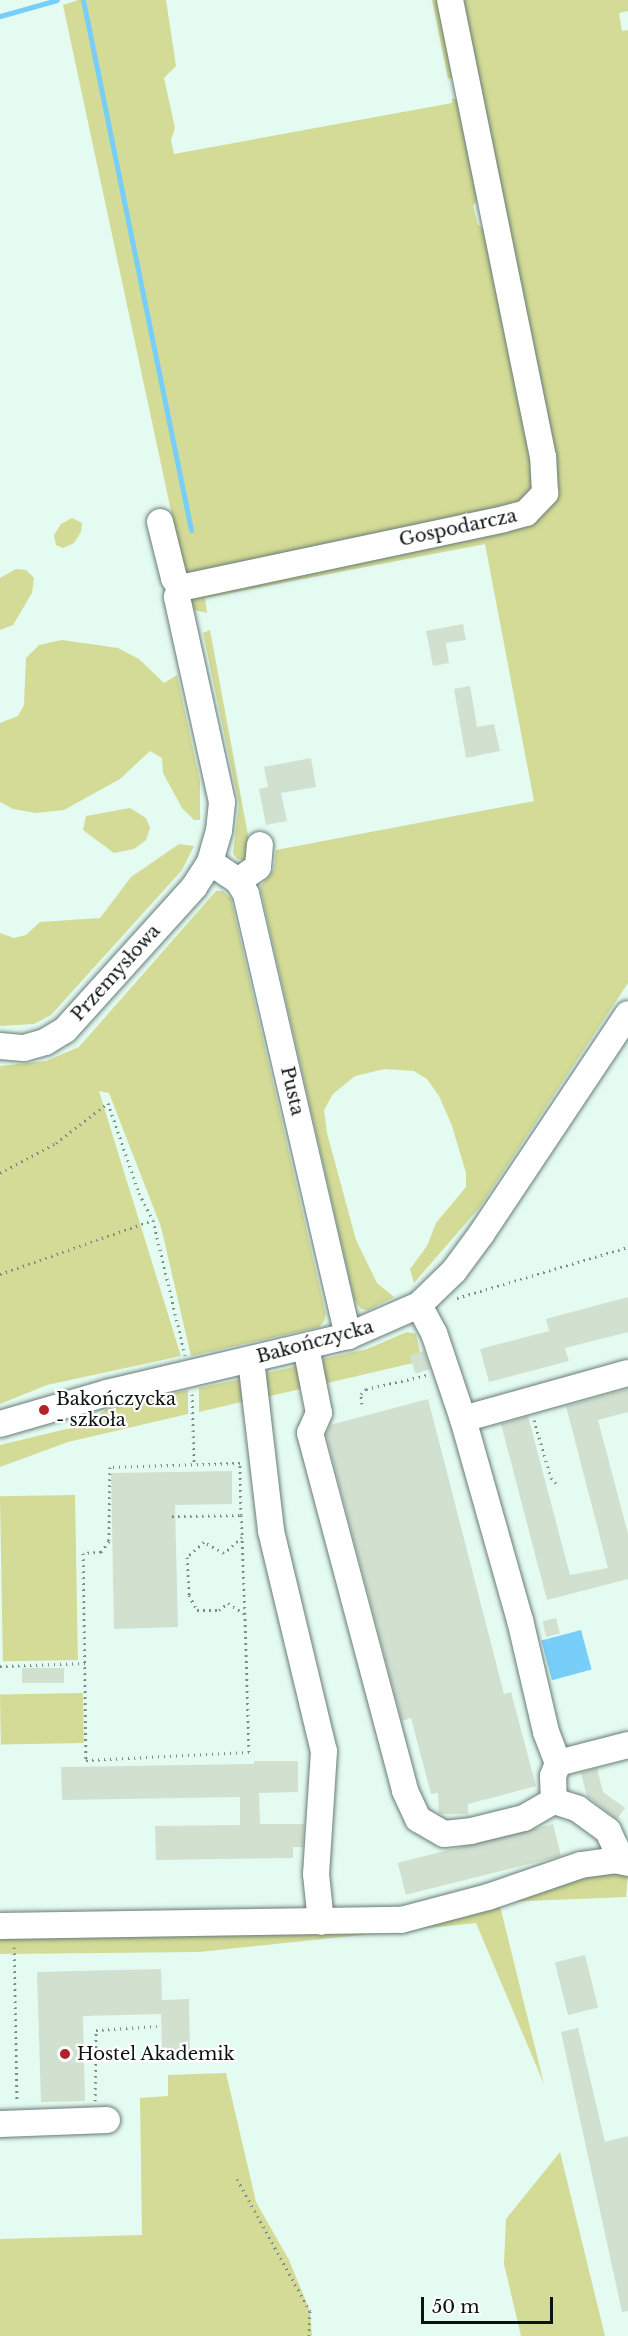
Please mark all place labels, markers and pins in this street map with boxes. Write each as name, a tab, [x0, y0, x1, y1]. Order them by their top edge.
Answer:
place label: Bakończycka - szkoła	[56, 1389, 176, 1432]
marker: Bakończycka - szkoła	[37, 1403, 51, 1417]
place label: Hostel Akademik	[77, 2043, 235, 2065]
marker: Hostel Akademik	[58, 2047, 72, 2061]

